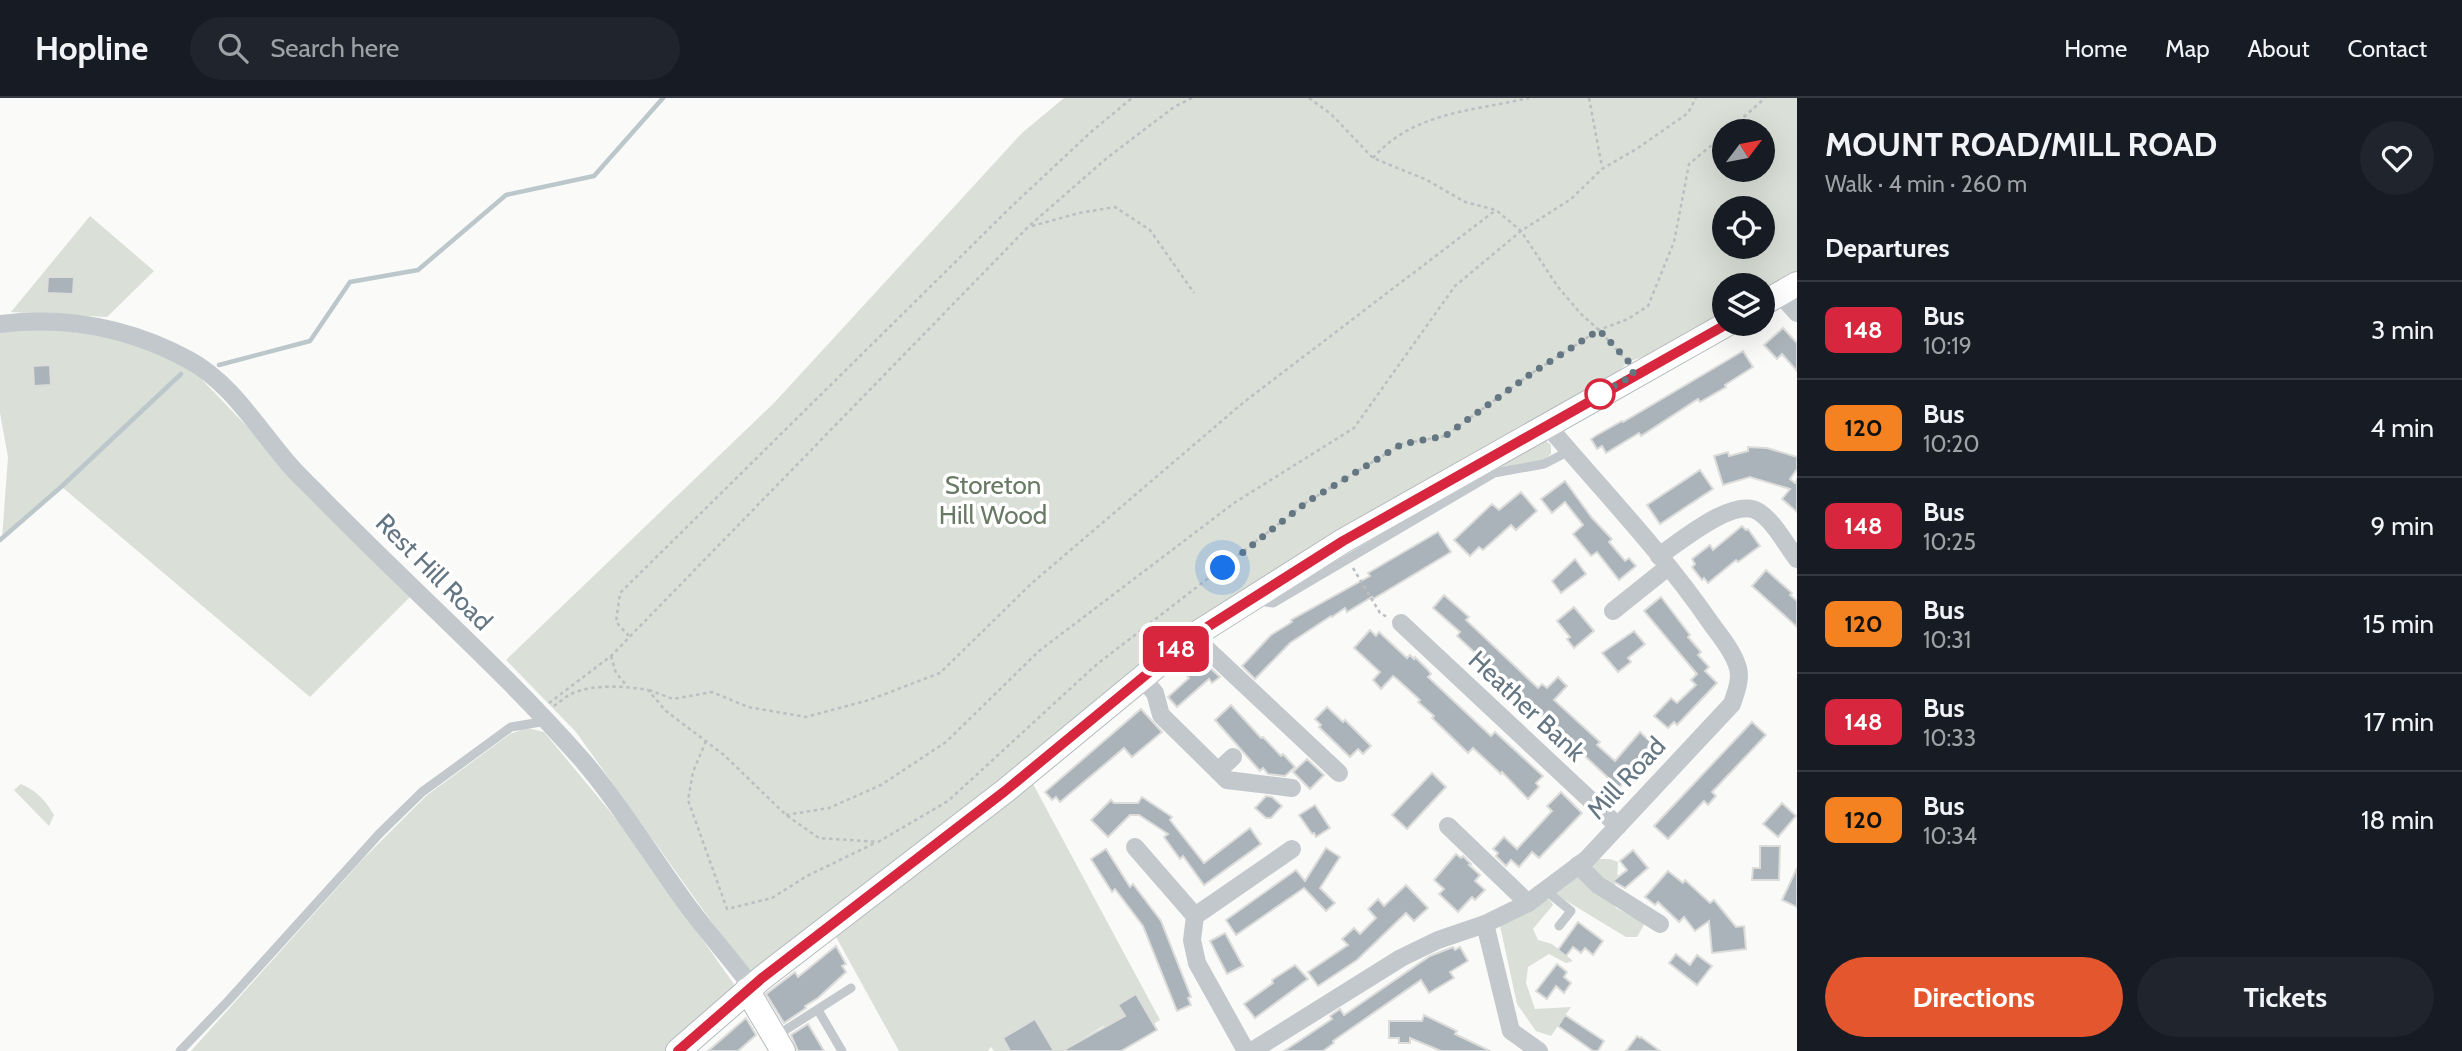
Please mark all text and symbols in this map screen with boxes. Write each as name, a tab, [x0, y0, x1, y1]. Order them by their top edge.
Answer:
search box	[190, 17, 680, 80]
text: Hopline	[35, 28, 148, 68]
icon: search	[214, 29, 252, 67]
text: Search here	[270, 32, 399, 64]
text: Home	[2064, 34, 2127, 63]
text: Map	[2165, 34, 2210, 63]
text: About	[2248, 34, 2310, 63]
text: Contact	[2348, 34, 2427, 63]
north arrow	[1712, 119, 1774, 182]
map controls	[1712, 119, 1775, 336]
button: heart	[2360, 121, 2434, 195]
text: MOUNT ROAD/MILL ROAD	[1825, 124, 2217, 164]
text: Walk · 4 min · 260 m	[1825, 170, 2027, 198]
button: locate	[1712, 196, 1775, 259]
text: Departures	[1825, 232, 1949, 264]
button: layers	[1712, 273, 1775, 336]
text: Bus	[1923, 300, 1964, 332]
text: 3 min	[2371, 314, 2434, 346]
text: 148	[1844, 315, 1883, 344]
text: 10:19	[1923, 332, 1972, 360]
unlabelled marker	[1585, 379, 1615, 409]
text: Bus	[1923, 398, 1964, 430]
text: 4 min	[2370, 412, 2434, 444]
text: 120	[1844, 413, 1883, 442]
text: 10:20	[1923, 430, 1979, 458]
park label: Storeton Hill Wood	[939, 469, 1047, 531]
text: Bus	[1923, 496, 1964, 528]
street label: Rest Hill Road	[369, 507, 499, 637]
text: 9 min	[2371, 510, 2434, 542]
text: 148	[1844, 511, 1883, 540]
text: 10:25	[1923, 528, 1976, 556]
your location	[1205, 550, 1240, 585]
text: Bus	[1923, 594, 1964, 626]
text: 15 min	[2363, 608, 2434, 640]
text: 120	[1844, 609, 1883, 638]
line badge: 148	[1136, 626, 1216, 672]
text: 10:31	[1923, 626, 1971, 654]
text: 148	[1157, 634, 1195, 663]
street label: Heather Bank	[1462, 644, 1592, 768]
text: Bus	[1923, 692, 1964, 724]
text: 17 min	[2364, 706, 2434, 738]
text: 148	[1844, 707, 1883, 736]
text: 10:33	[1923, 724, 1976, 752]
street label: Mill Road	[1580, 730, 1672, 826]
text: Bus	[1923, 790, 1964, 822]
text: 18 min	[2361, 804, 2434, 836]
text: 120	[1844, 805, 1883, 834]
text: 10:34	[1923, 822, 1977, 850]
button: Directions	[1825, 957, 2123, 1037]
button: Tickets	[2137, 957, 2434, 1037]

